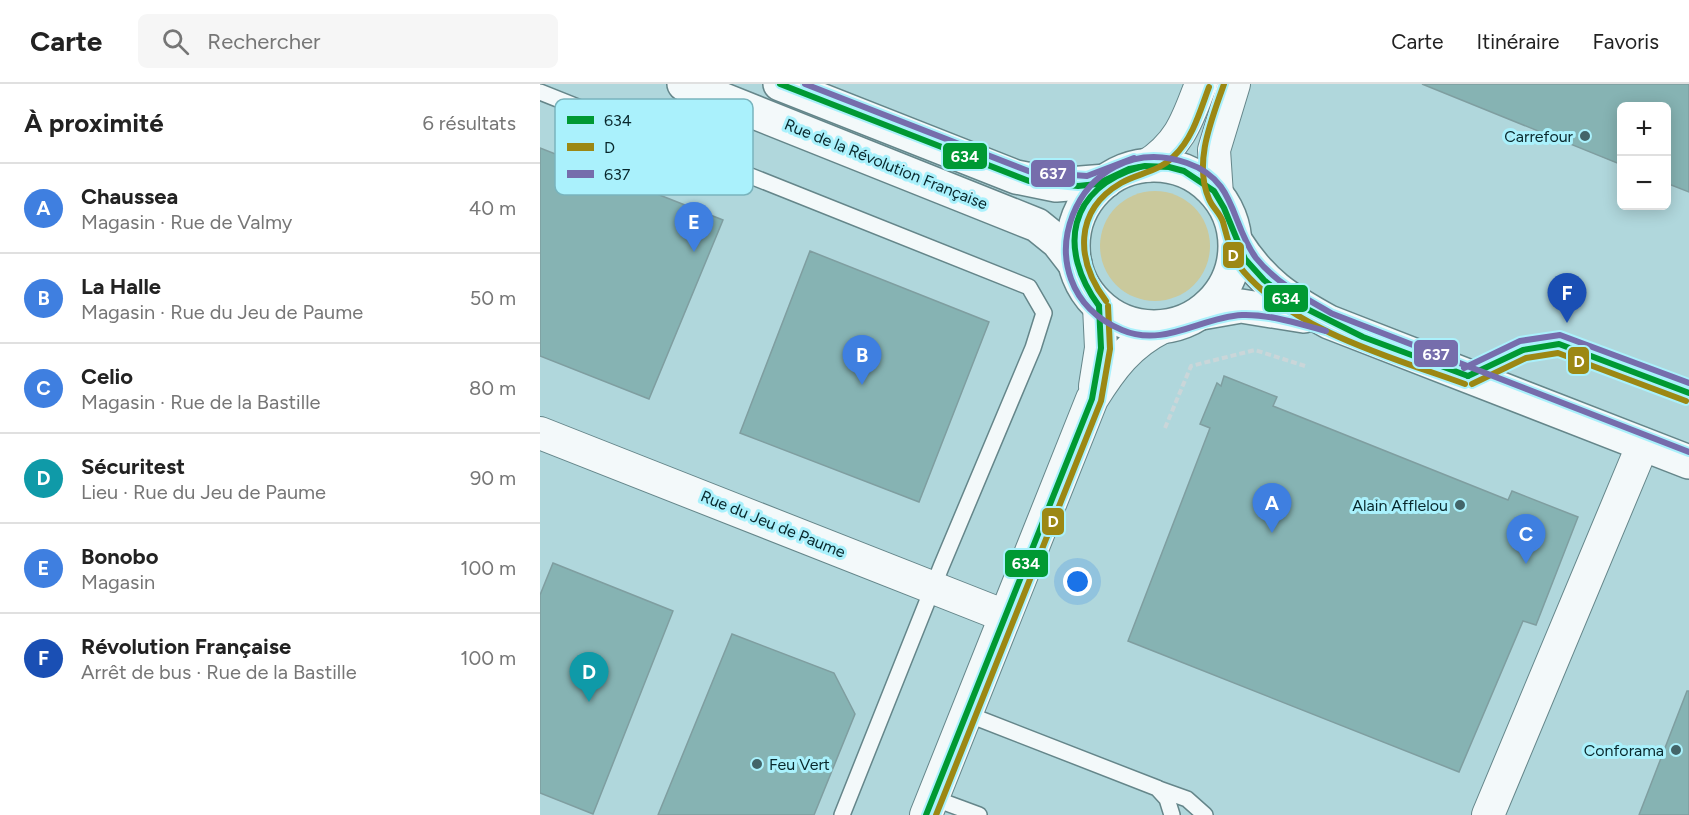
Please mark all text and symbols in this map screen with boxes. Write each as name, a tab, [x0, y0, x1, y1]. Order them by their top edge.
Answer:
search box	[138, 14, 558, 68]
text: Carte	[30, 24, 102, 58]
icon: search	[159, 25, 192, 58]
text: Rechercher	[207, 28, 320, 55]
text: Carte	[1391, 29, 1444, 54]
text: Itinéraire	[1477, 29, 1560, 54]
text: Favoris	[1593, 29, 1659, 54]
legend	[555, 99, 753, 195]
map controls	[1617, 102, 1671, 210]
button: +	[1617, 102, 1671, 156]
text: À proximité	[24, 107, 164, 139]
text: 6 résultats	[423, 111, 516, 135]
text: 634	[604, 111, 632, 130]
street label: Rue de la Révolution Française	[782, 114, 991, 214]
place label: Carrefour	[1504, 127, 1574, 146]
marker: Carrefour	[1578, 129, 1592, 143]
text: D	[604, 138, 615, 157]
line badge: 634	[942, 142, 988, 170]
text: 634	[951, 147, 979, 166]
button: −	[1617, 156, 1671, 210]
line badge: 637	[1030, 159, 1076, 188]
text: 637	[1039, 164, 1067, 183]
text: 637	[604, 165, 631, 184]
text: Chaussea	[81, 183, 178, 210]
text: A	[36, 196, 51, 220]
text: 40 m	[469, 196, 516, 220]
pin: E	[674, 202, 714, 252]
text: Magasin · Rue de Valmy	[81, 210, 292, 234]
line badge: D	[1222, 241, 1245, 269]
text: D	[1227, 246, 1239, 265]
text: La Halle	[81, 273, 161, 300]
pin: F	[1548, 274, 1586, 323]
line badge: 634	[1263, 284, 1309, 313]
text: B	[37, 286, 50, 310]
text: 50 m	[470, 286, 516, 310]
text: 634	[1272, 289, 1300, 308]
text: Magasin · Rue du Jeu de Paume	[81, 300, 363, 324]
pin: B	[842, 336, 882, 385]
line badge: 637	[1413, 339, 1459, 368]
text: 637	[1422, 345, 1450, 364]
line badge: D	[1567, 346, 1590, 375]
text: D	[1573, 352, 1585, 371]
text: Celio	[81, 363, 133, 390]
text: C	[36, 376, 51, 400]
text: 80 m	[469, 376, 516, 400]
text: Magasin · Rue de la Bastille	[81, 390, 320, 414]
text: Sécuritest	[81, 453, 185, 480]
text: D	[37, 466, 51, 490]
text: 90 m	[470, 466, 516, 490]
text: Lieu · Rue du Jeu de Paume	[81, 480, 326, 504]
pin: A	[1252, 484, 1292, 533]
street label: Rue du Jeu de Paume	[698, 486, 848, 562]
place label: Alain Afflelou	[1352, 496, 1448, 515]
marker: Alain Afflelou	[1453, 498, 1467, 512]
line badge: D	[1041, 507, 1065, 536]
text: D	[1047, 512, 1059, 531]
pin: C	[1506, 514, 1546, 564]
text: Bonobo	[81, 543, 158, 570]
line badge: 634	[1004, 549, 1049, 578]
text: 634	[1012, 554, 1040, 573]
text: E	[38, 556, 49, 580]
text: 100 m	[460, 556, 516, 580]
your location	[1063, 567, 1092, 596]
text: Magasin	[81, 570, 155, 594]
text: Révolution Française	[81, 633, 291, 660]
text: F	[38, 646, 49, 670]
text: 100 m	[460, 646, 516, 670]
pin: D	[569, 652, 608, 702]
text: Arrêt de bus · Rue de la Bastille	[81, 660, 357, 684]
place label: Conforama	[1584, 741, 1664, 760]
marker: Conforama	[1669, 743, 1683, 757]
place label: Feu Vert	[769, 755, 830, 774]
marker: Feu Vert	[750, 757, 764, 771]

